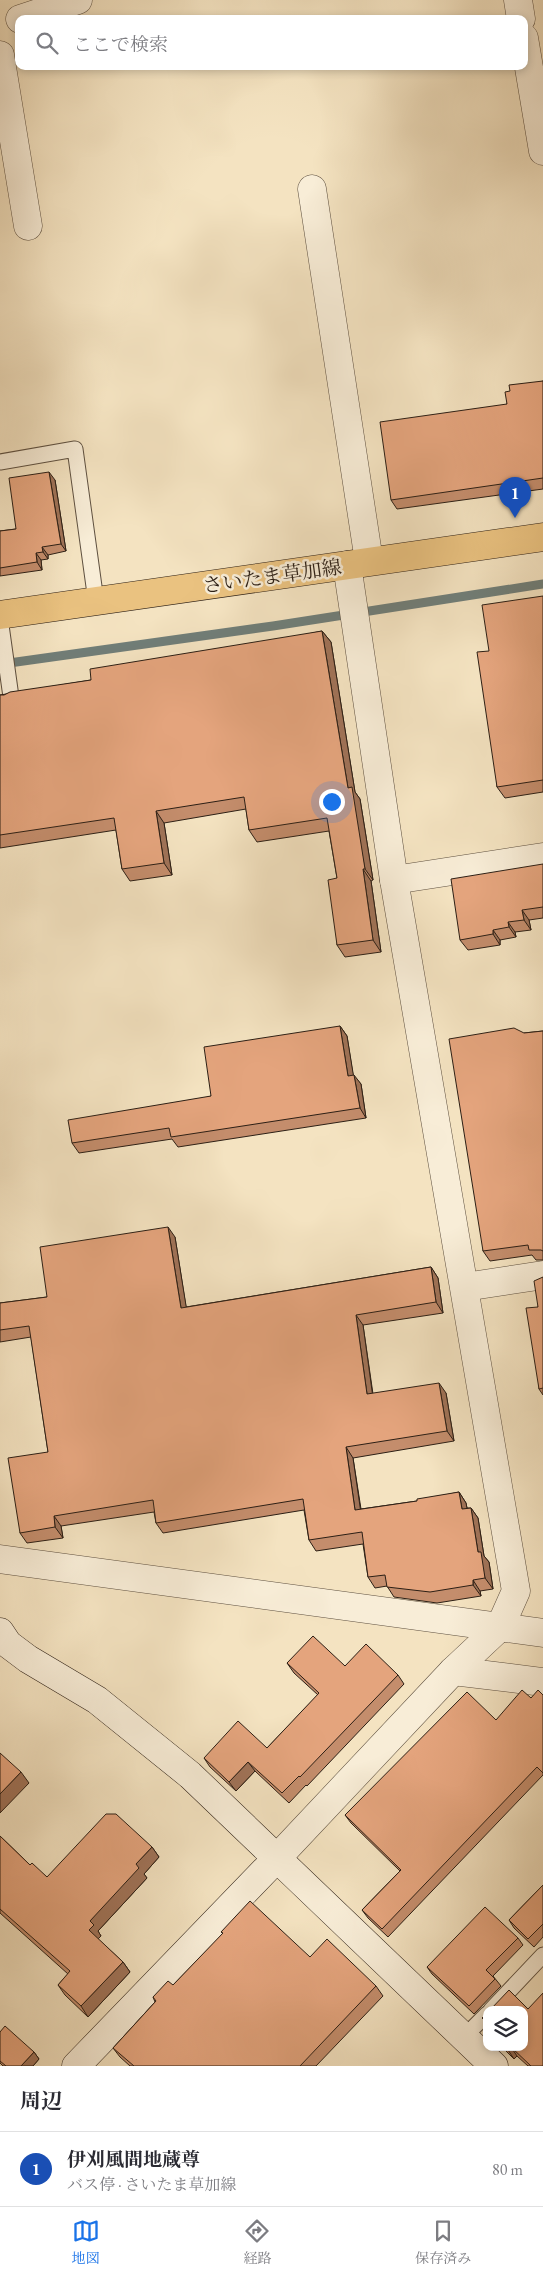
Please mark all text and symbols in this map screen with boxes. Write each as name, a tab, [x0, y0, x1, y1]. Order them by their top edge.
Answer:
search box	[15, 15, 528, 70]
icon: search	[33, 29, 61, 57]
text: ここで検索	[73, 32, 168, 57]
pin: 1	[499, 477, 531, 518]
street label: さいたま草加線	[201, 553, 343, 599]
your location	[319, 789, 345, 815]
map controls	[483, 2006, 528, 2051]
button: layers	[483, 2006, 528, 2051]
text: 周辺	[20, 2087, 62, 2114]
text: 伊刈風間地蔵尊	[67, 2147, 200, 2172]
text: 1	[32, 2159, 40, 2180]
text: 80 m	[492, 2159, 523, 2180]
text: バス停 · さいたま草加線	[67, 2174, 237, 2195]
tab: 地図	[72, 2217, 100, 2267]
tab: 経路	[243, 2217, 271, 2267]
tab: 保存済み	[415, 2217, 471, 2267]

